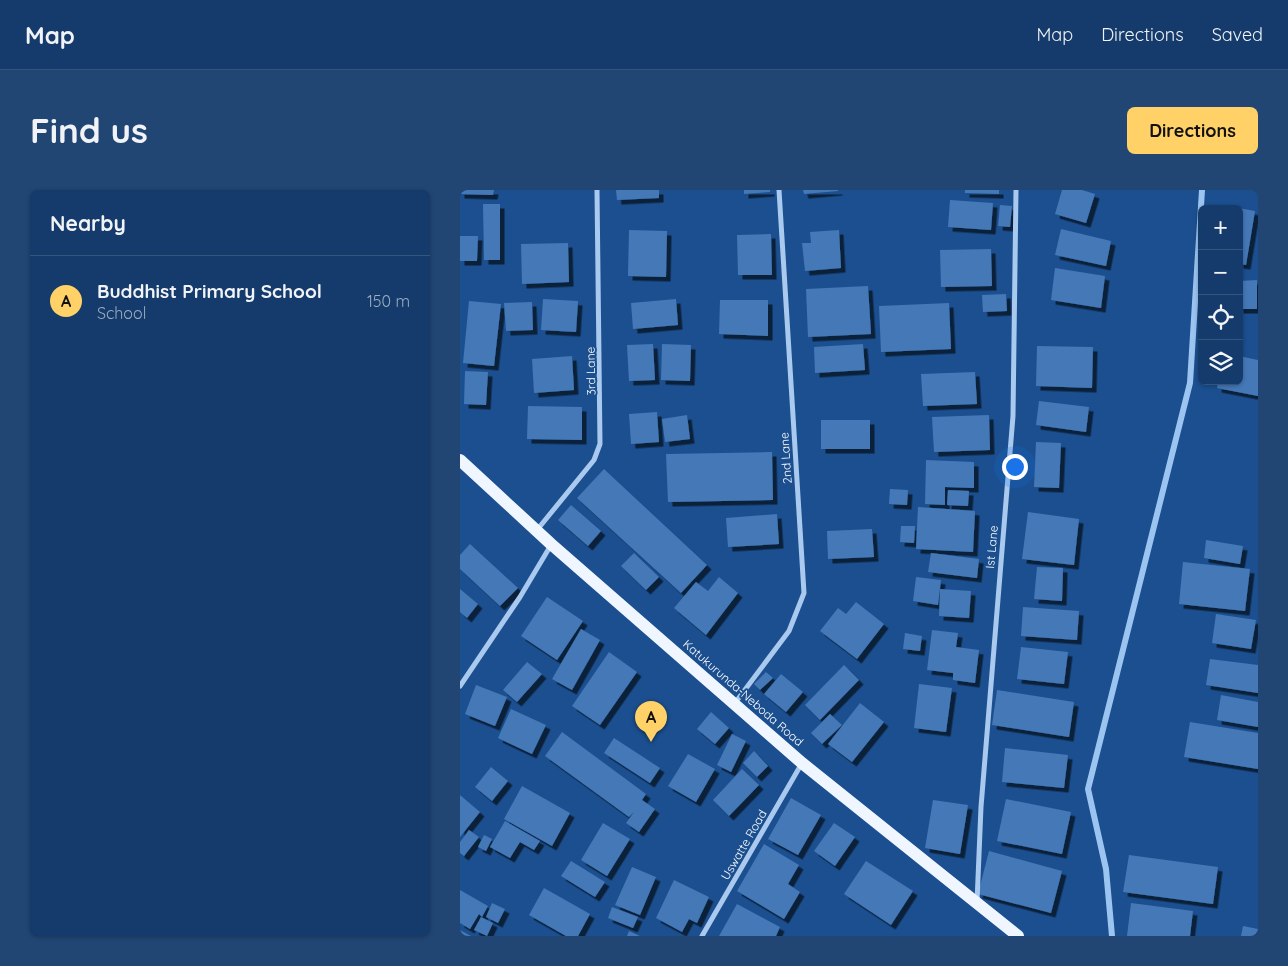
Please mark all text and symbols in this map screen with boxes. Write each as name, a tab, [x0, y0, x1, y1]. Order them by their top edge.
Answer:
text: Map	[25, 20, 75, 50]
text: Map	[1036, 23, 1073, 46]
text: Directions	[1101, 23, 1184, 46]
text: Saved	[1212, 23, 1263, 46]
button: Directions	[1127, 107, 1258, 154]
text: Find us	[30, 108, 148, 152]
map controls	[1198, 205, 1243, 385]
button: +	[1198, 205, 1243, 250]
text: Nearby	[50, 210, 126, 236]
button: −	[1198, 250, 1243, 295]
text: Buddhist Primary School	[97, 279, 322, 303]
text: A	[61, 291, 71, 311]
text: 150 m	[367, 291, 410, 311]
button: locate	[1198, 295, 1243, 340]
text: School	[97, 303, 146, 323]
button: layers	[1198, 340, 1243, 385]
street label: 3rd Lane	[583, 346, 598, 395]
street label: 2nd Lane	[776, 432, 795, 484]
your location	[1002, 454, 1028, 480]
street label: Ist Lane	[982, 525, 1001, 569]
street label: Katukurunda-Neboda Road	[680, 636, 807, 749]
pin: A	[635, 701, 667, 742]
street label: Uswatte Road	[717, 807, 770, 882]

